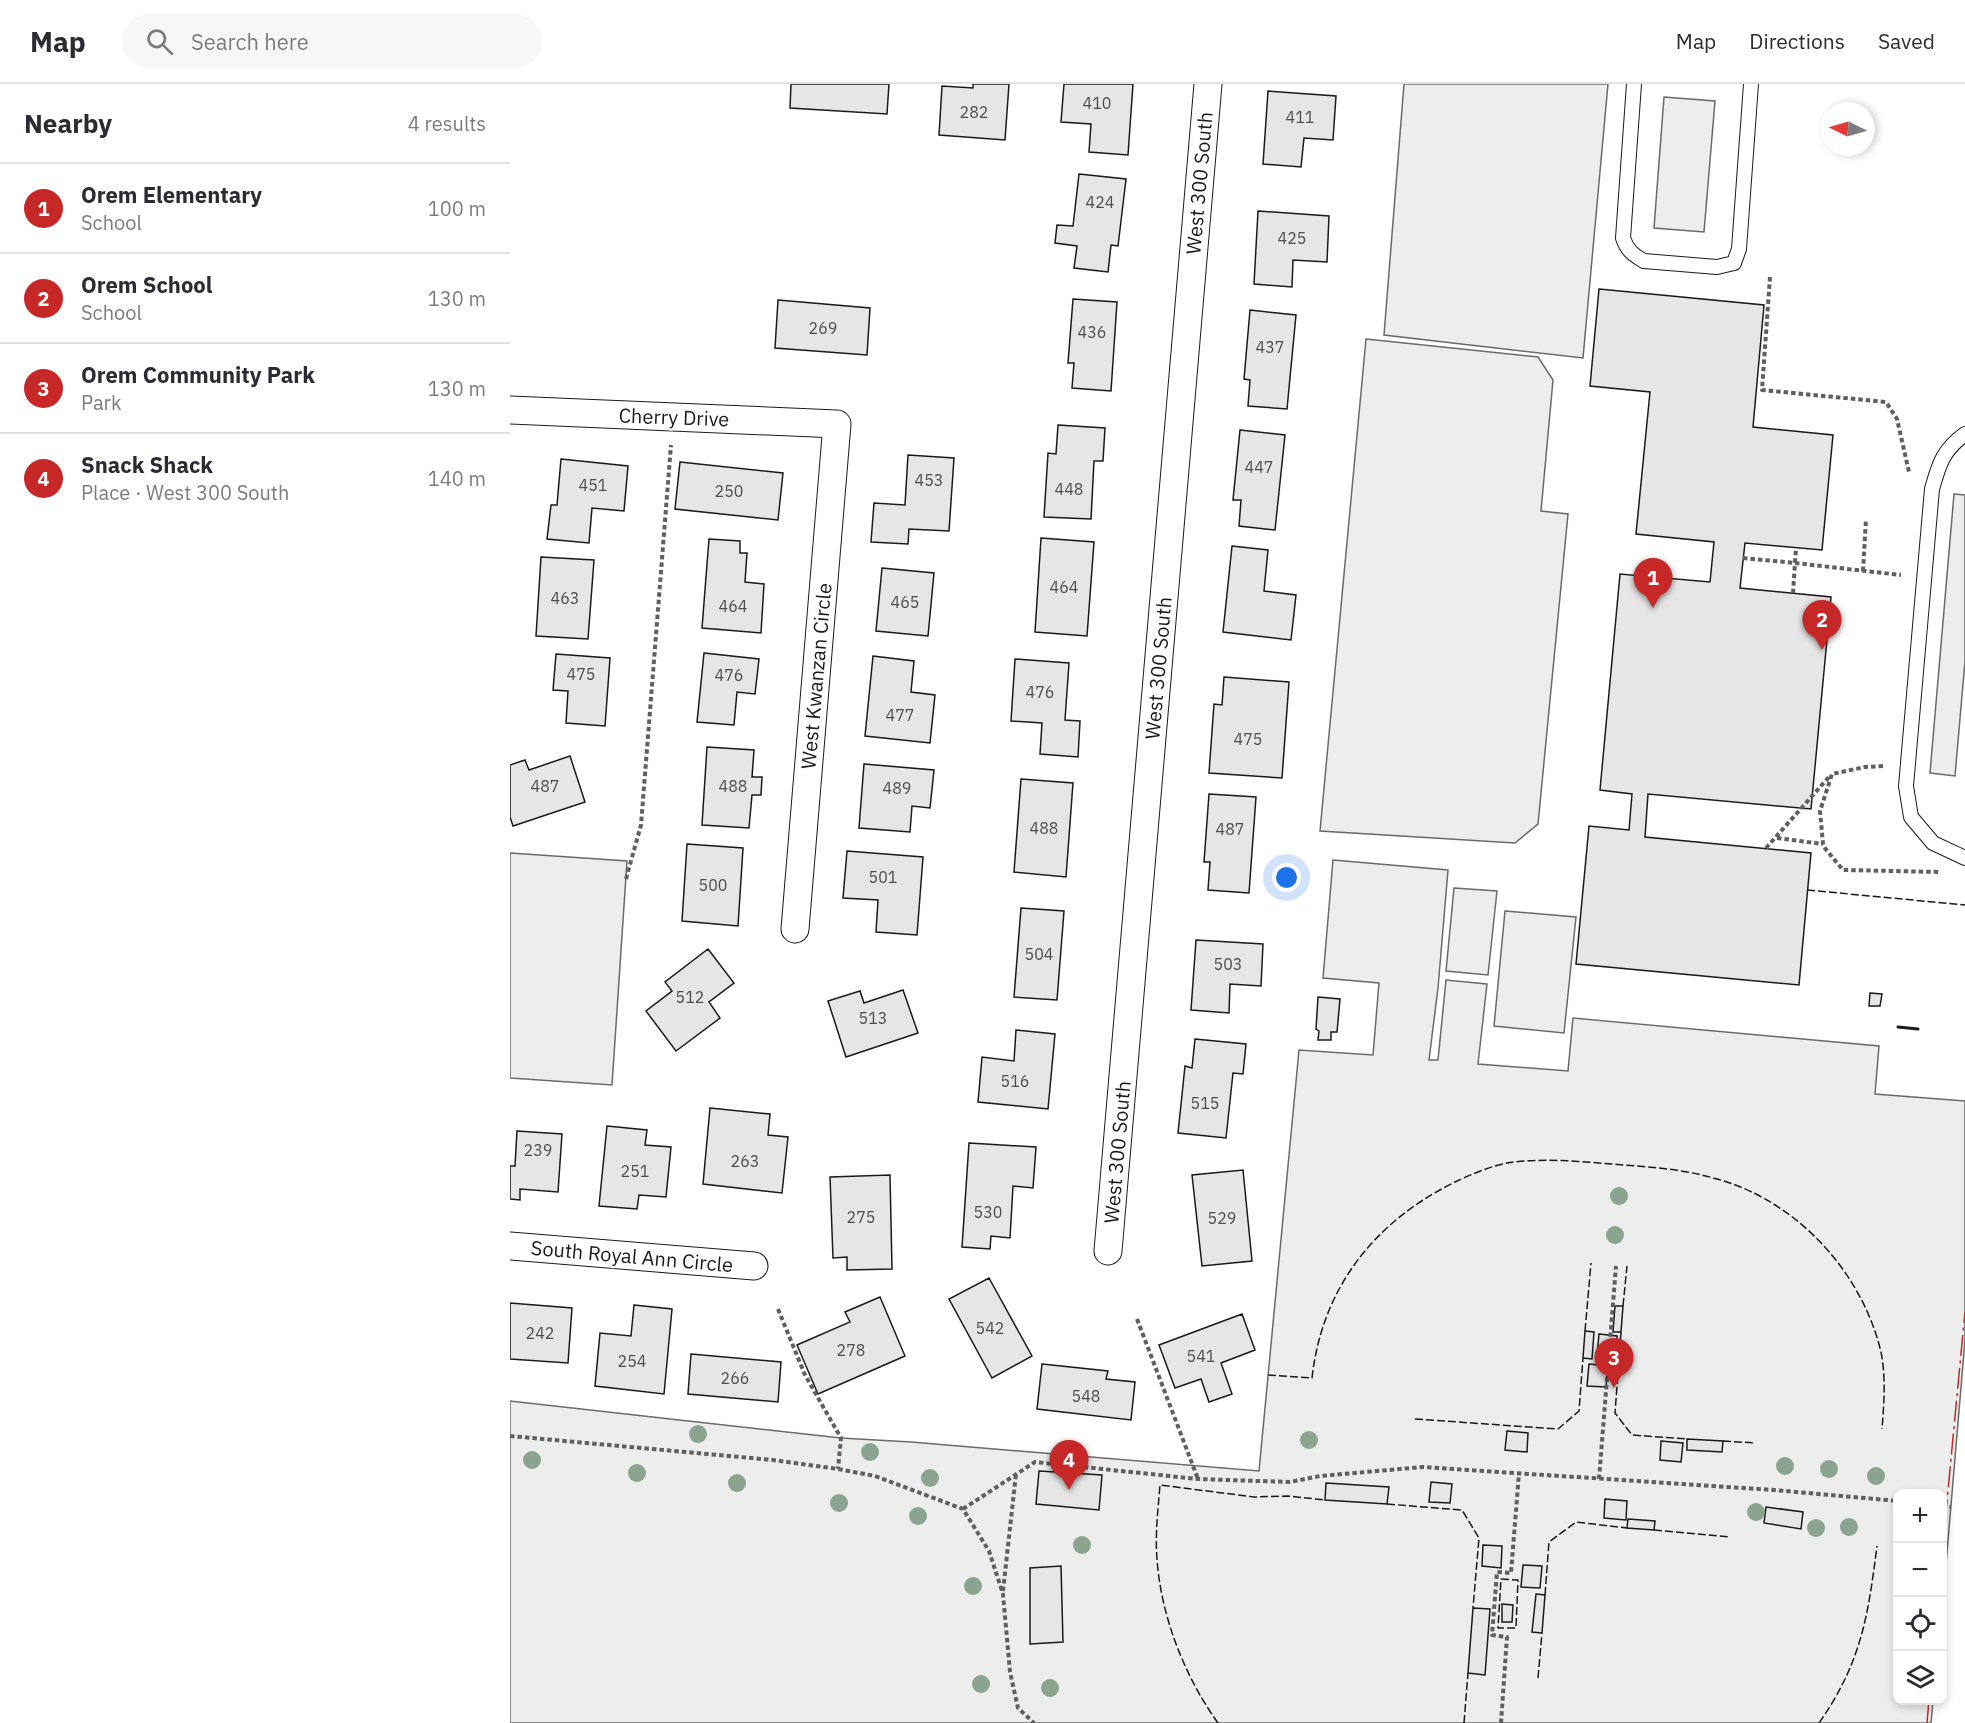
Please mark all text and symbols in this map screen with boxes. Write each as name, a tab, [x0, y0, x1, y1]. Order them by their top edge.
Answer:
search box	[122, 14, 542, 68]
text: Map	[30, 23, 86, 60]
icon: search	[143, 25, 176, 58]
text: Search here	[191, 27, 309, 56]
text: Map	[1676, 27, 1716, 55]
text: Directions	[1749, 27, 1845, 55]
text: Saved	[1878, 27, 1935, 55]
house number: 410	[1083, 93, 1111, 113]
house number: 282	[960, 102, 988, 122]
north arrow	[1821, 102, 1875, 156]
text: Nearby	[24, 106, 112, 140]
house number: 411	[1286, 107, 1314, 127]
text: 4 results	[408, 110, 486, 137]
street label: West 300 South	[1179, 111, 1219, 255]
text: Orem Elementary	[81, 180, 262, 209]
house number: 424	[1086, 192, 1114, 212]
text: 1	[38, 195, 50, 222]
text: 100 m	[428, 195, 486, 222]
text: School	[81, 209, 142, 236]
house number: 425	[1278, 228, 1306, 248]
text: Orem School	[81, 270, 212, 299]
text: 2	[38, 285, 50, 312]
text: 130 m	[428, 285, 486, 312]
text: School	[81, 299, 142, 326]
house number: 269	[809, 318, 837, 338]
house number: 436	[1078, 322, 1106, 342]
house number: 437	[1256, 337, 1284, 357]
text: Orem Community Park	[81, 360, 315, 389]
text: 3	[38, 375, 50, 402]
text: 130 m	[428, 375, 486, 402]
text: Park	[81, 389, 121, 416]
street label: Cherry Drive	[618, 402, 730, 432]
text: Snack Shack	[81, 450, 213, 479]
house number: 447	[1245, 457, 1273, 477]
text: 4	[38, 465, 50, 492]
text: 140 m	[428, 465, 486, 492]
house number: 453	[915, 470, 943, 490]
house number: 451	[579, 475, 607, 495]
text: Place · West 300 South	[81, 479, 289, 506]
house number: 448	[1055, 479, 1083, 499]
house number: 250	[715, 481, 743, 501]
pin: 1	[1634, 558, 1672, 608]
house number: 464	[1050, 577, 1078, 597]
street label: West Kwanzan Circle	[794, 582, 838, 770]
house number: 463	[551, 588, 579, 608]
house number: 465	[891, 592, 919, 612]
house number: 464	[719, 596, 747, 616]
street label: West 300 South	[1138, 596, 1178, 740]
pin: 2	[1802, 600, 1842, 650]
house number: 475	[567, 664, 595, 684]
house number: 476	[715, 665, 743, 685]
house number: 476	[1026, 682, 1054, 702]
house number: 477	[886, 705, 914, 725]
house number: 475	[1234, 729, 1262, 749]
house number: 487	[531, 776, 559, 796]
house number: 488	[719, 776, 747, 796]
house number: 489	[883, 778, 911, 798]
house number: 488	[1030, 818, 1058, 838]
house number: 487	[1216, 819, 1244, 839]
your location	[1272, 863, 1301, 892]
house number: 501	[869, 867, 897, 887]
house number: 500	[699, 875, 727, 895]
house number: 504	[1025, 944, 1053, 964]
house number: 503	[1214, 954, 1242, 974]
house number: 512	[676, 987, 704, 1007]
house number: 513	[859, 1008, 887, 1028]
house number: 516	[1001, 1071, 1029, 1091]
street label: West 300 South	[1097, 1080, 1137, 1224]
house number: 515	[1191, 1093, 1219, 1113]
house number: 239	[524, 1140, 552, 1160]
house number: 263	[731, 1151, 759, 1171]
house number: 251	[621, 1161, 649, 1181]
house number: 530	[974, 1202, 1002, 1222]
house number: 275	[847, 1207, 875, 1227]
house number: 529	[1208, 1208, 1236, 1228]
street label: South Royal Ann Circle	[530, 1234, 734, 1278]
house number: 542	[976, 1318, 1004, 1338]
house number: 242	[526, 1323, 554, 1343]
pin: 3	[1594, 1338, 1634, 1388]
house number: 278	[837, 1340, 865, 1360]
house number: 541	[1187, 1346, 1215, 1366]
house number: 254	[618, 1351, 646, 1371]
house number: 266	[721, 1368, 749, 1388]
house number: 548	[1072, 1386, 1100, 1406]
pin: 4	[1050, 1440, 1088, 1490]
map controls	[1893, 1489, 1947, 1705]
button: +	[1893, 1489, 1947, 1543]
button: −	[1893, 1543, 1947, 1597]
button: locate	[1893, 1597, 1947, 1651]
button: layers	[1893, 1651, 1947, 1705]

